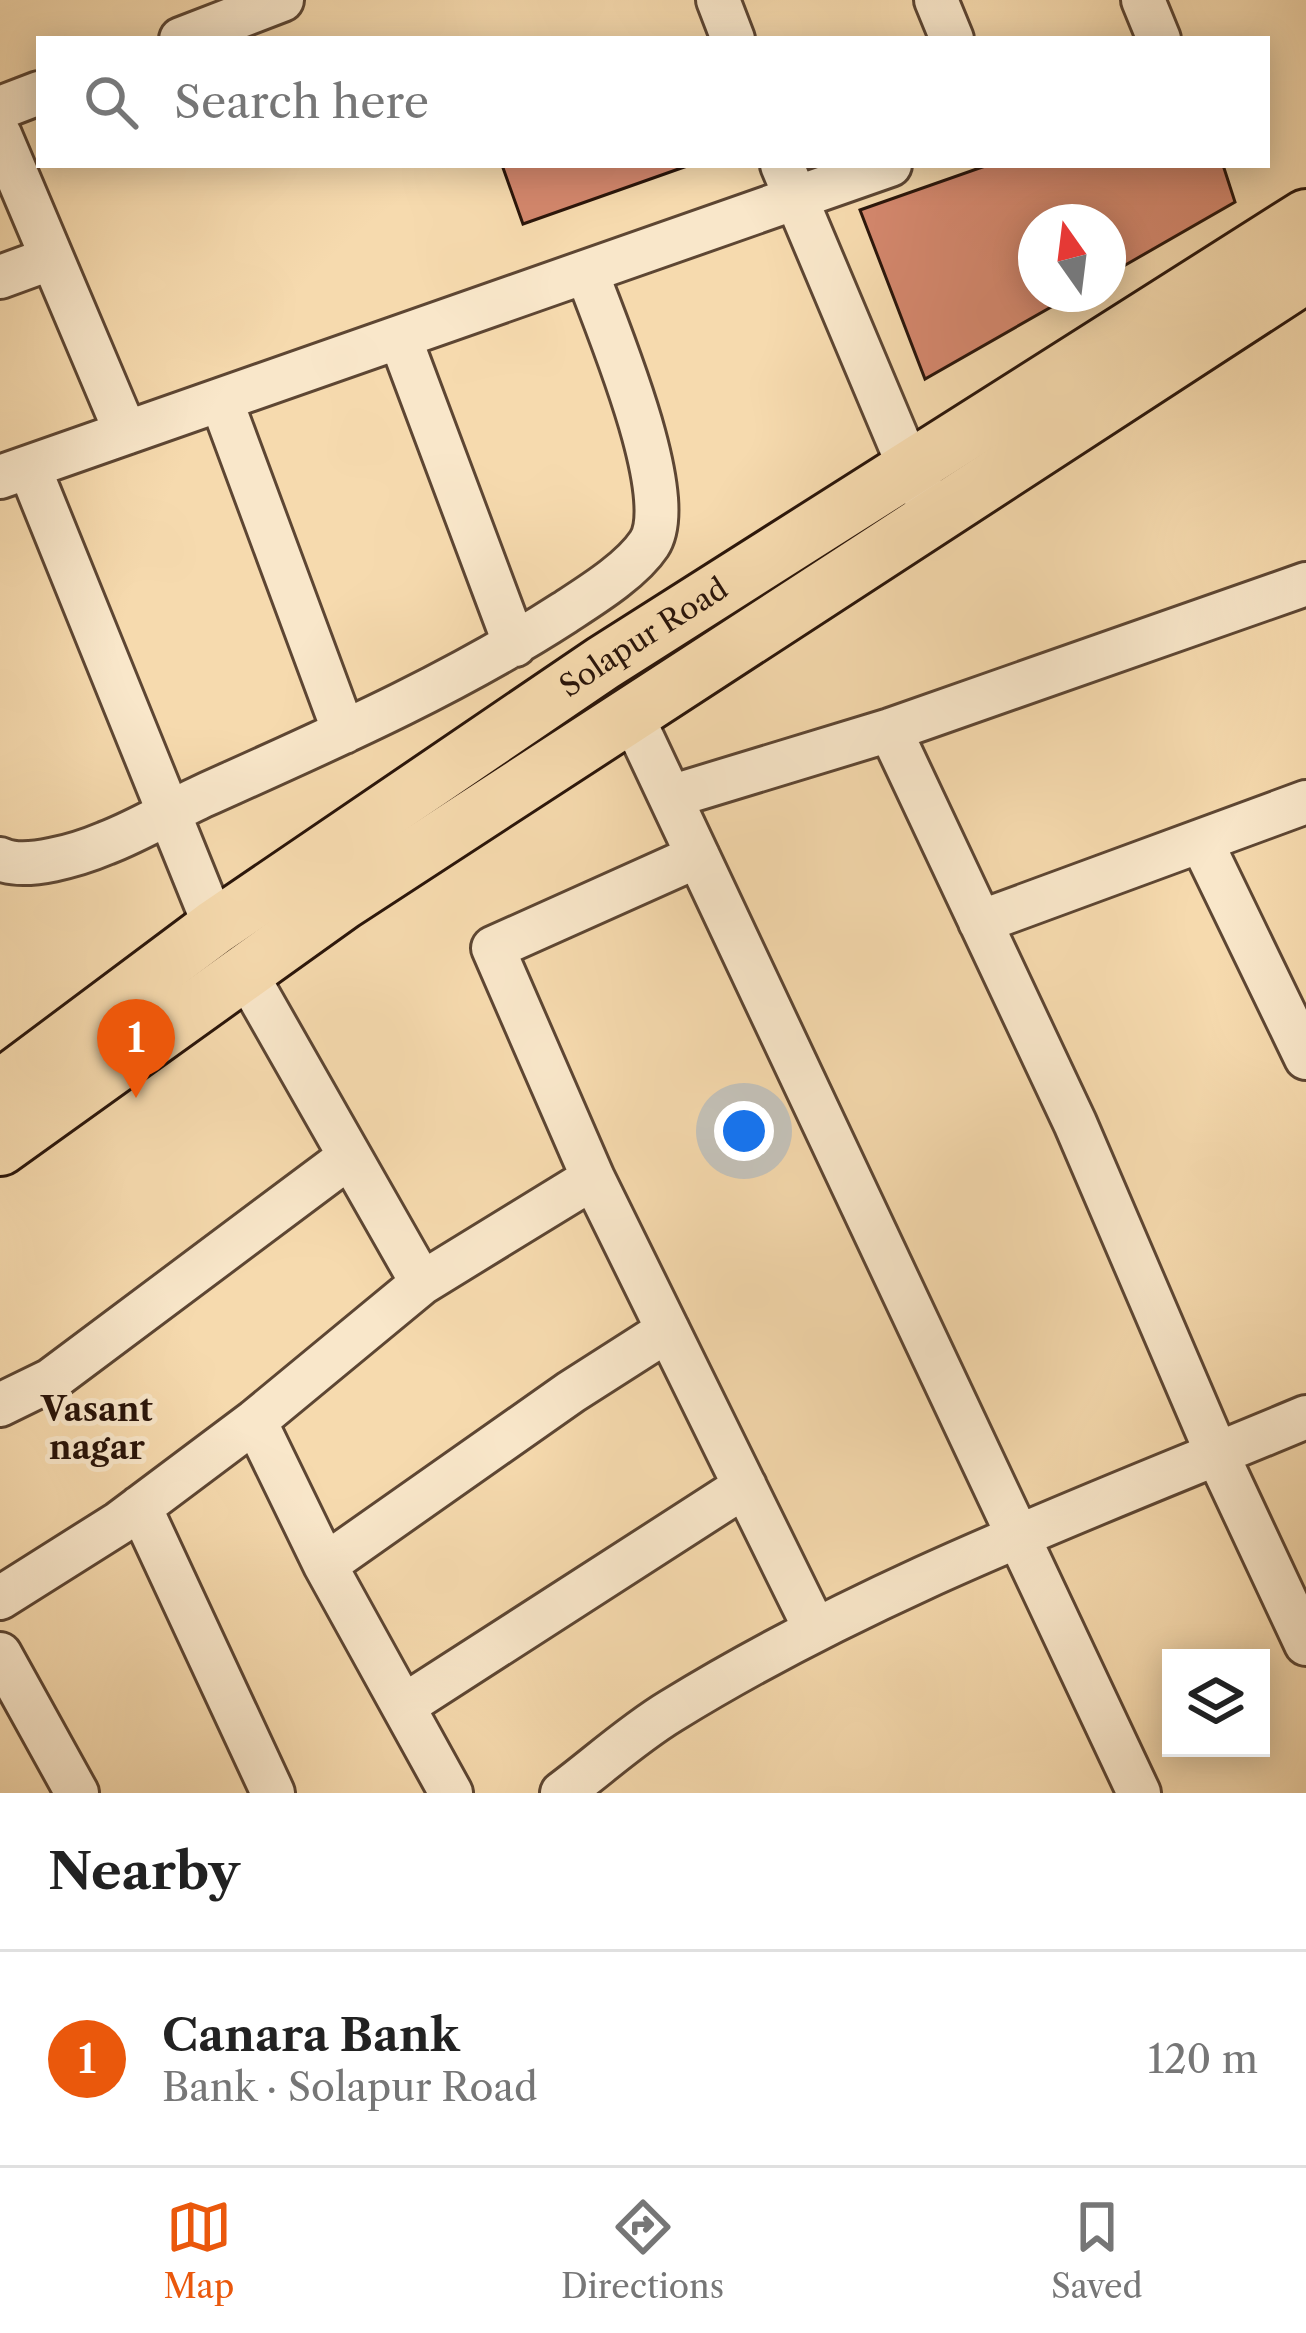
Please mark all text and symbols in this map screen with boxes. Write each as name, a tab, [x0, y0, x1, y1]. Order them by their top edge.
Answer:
search box	[36, 36, 1270, 168]
icon: search	[78, 69, 144, 135]
text: Search here	[174, 74, 429, 130]
north arrow	[1018, 204, 1126, 312]
street label: Solapur Road	[553, 570, 734, 705]
pin: 1	[97, 999, 175, 1098]
your location	[714, 1101, 774, 1161]
district label: Vasant nagar	[40, 1389, 154, 1468]
map controls	[1162, 1649, 1270, 1757]
button: layers	[1162, 1649, 1270, 1757]
text: Nearby	[48, 1840, 240, 1902]
text: Canara Bank	[162, 2007, 460, 2063]
text: 1	[78, 2035, 96, 2083]
text: 120 m	[1148, 2035, 1258, 2083]
text: Bank · Solapur Road	[162, 2063, 538, 2111]
tab: Map	[163, 2194, 234, 2307]
tab: Directions	[561, 2194, 724, 2307]
tab: Saved	[1051, 2194, 1143, 2307]

